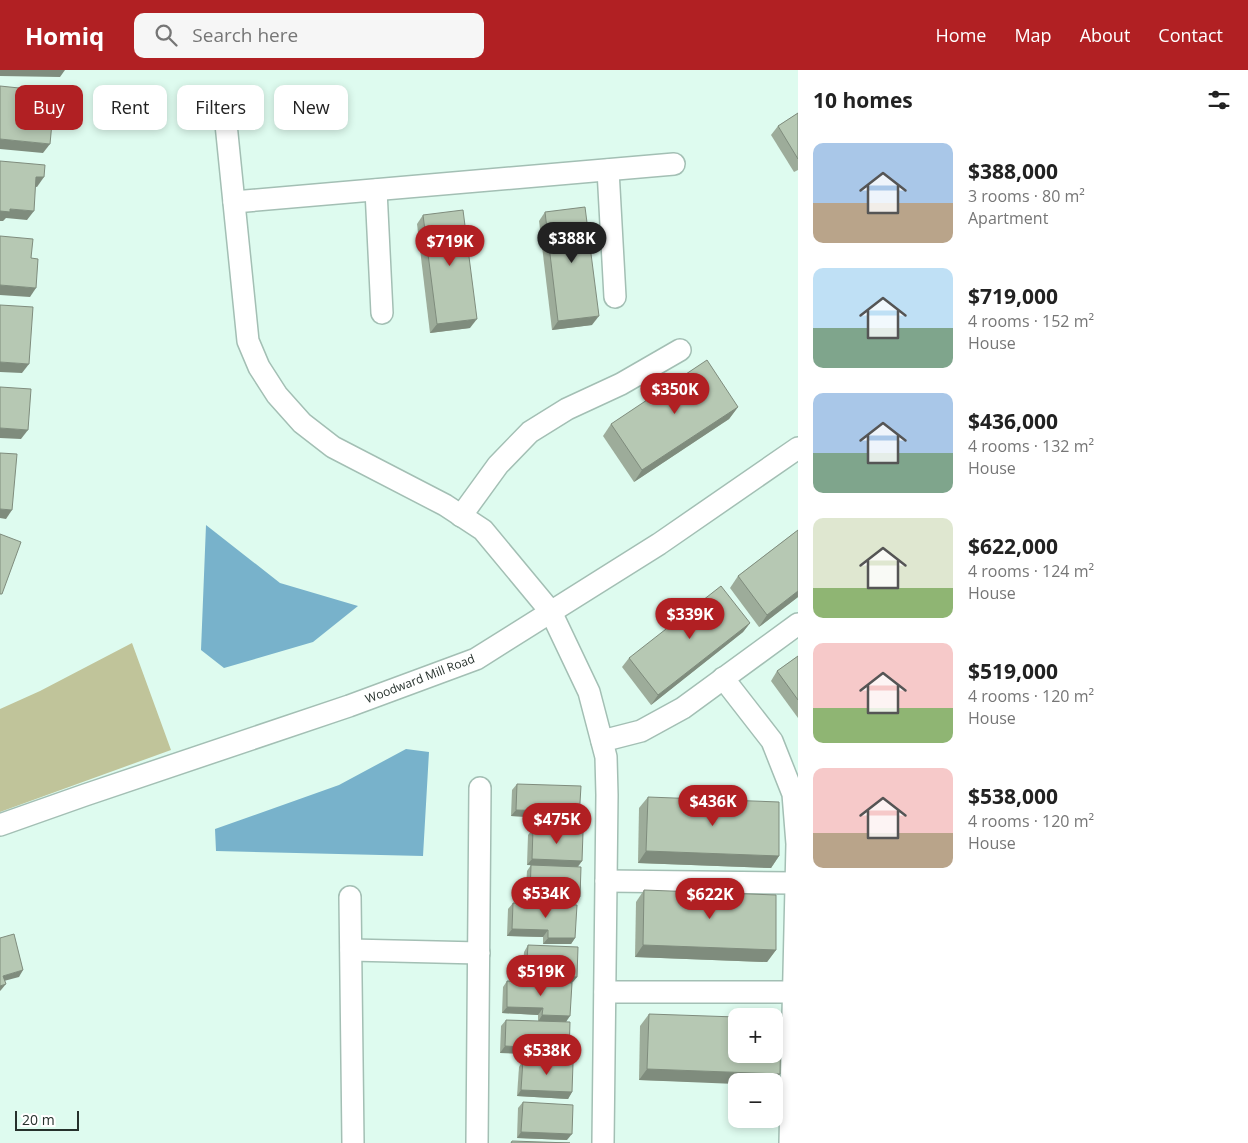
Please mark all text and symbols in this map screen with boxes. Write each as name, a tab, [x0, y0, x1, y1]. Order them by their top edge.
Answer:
search box	[134, 13, 484, 58]
text: Homiq	[25, 19, 104, 52]
icon: search	[152, 21, 180, 49]
text: Search here	[192, 22, 298, 48]
text: Home	[936, 23, 986, 47]
text: Map	[1014, 23, 1052, 47]
text: About	[1080, 23, 1130, 47]
text: Contact	[1158, 23, 1223, 47]
chip: Buy	[15, 85, 83, 130]
chip: Rent	[93, 85, 167, 130]
chip: Filters	[177, 85, 264, 130]
chip: New	[274, 85, 348, 130]
text: 10 homes	[813, 86, 913, 114]
icon: filters	[1205, 86, 1233, 114]
text: $388,000	[968, 157, 1058, 185]
icon: home	[853, 163, 913, 223]
text: 3 rooms · 80 m²	[968, 185, 1085, 207]
text: Apartment	[968, 207, 1048, 229]
pin: $388K	[537, 222, 607, 264]
pin: $719K	[415, 224, 485, 267]
text: $388K	[548, 227, 596, 249]
text: $719K	[426, 230, 474, 252]
text: $719,000	[968, 282, 1058, 310]
icon: home	[853, 288, 913, 348]
text: 4 rooms · 152 m²	[968, 310, 1094, 332]
text: House	[968, 332, 1016, 354]
pin: $350K	[640, 372, 710, 415]
text: $350K	[651, 378, 699, 400]
text: $436,000	[968, 407, 1058, 435]
icon: home	[853, 413, 913, 473]
text: 4 rooms · 132 m²	[968, 435, 1094, 457]
text: House	[968, 457, 1016, 479]
text: $622,000	[968, 532, 1058, 560]
icon: home	[853, 538, 913, 598]
text: 4 rooms · 124 m²	[968, 560, 1094, 582]
text: House	[968, 582, 1016, 604]
pin: $339K	[655, 598, 725, 640]
text: $339K	[666, 603, 714, 625]
street label: Woodward Mill Road	[363, 650, 477, 707]
text: $519,000	[968, 657, 1058, 685]
icon: home	[853, 663, 913, 723]
text: 4 rooms · 120 m²	[968, 685, 1094, 707]
text: House	[968, 707, 1016, 729]
text: $538,000	[968, 782, 1058, 810]
pin: $436K	[678, 784, 748, 827]
icon: home	[853, 788, 913, 848]
text: $436K	[689, 790, 737, 812]
pin: $475K	[522, 802, 592, 845]
text: $475K	[533, 808, 581, 830]
text: 4 rooms · 120 m²	[968, 810, 1094, 832]
text: House	[968, 832, 1016, 854]
pin: $534K	[511, 876, 581, 919]
pin: $622K	[675, 878, 745, 920]
text: $534K	[522, 882, 570, 904]
text: $622K	[686, 883, 734, 905]
pin: $519K	[506, 954, 576, 997]
text: $519K	[517, 960, 565, 982]
map controls	[728, 1008, 783, 1128]
button: +	[728, 1008, 783, 1063]
pin: $538K	[512, 1034, 582, 1076]
text: $538K	[523, 1039, 571, 1061]
button: −	[728, 1073, 783, 1128]
scale bar	[15, 1108, 79, 1131]
text: 20 m	[22, 1110, 55, 1129]

